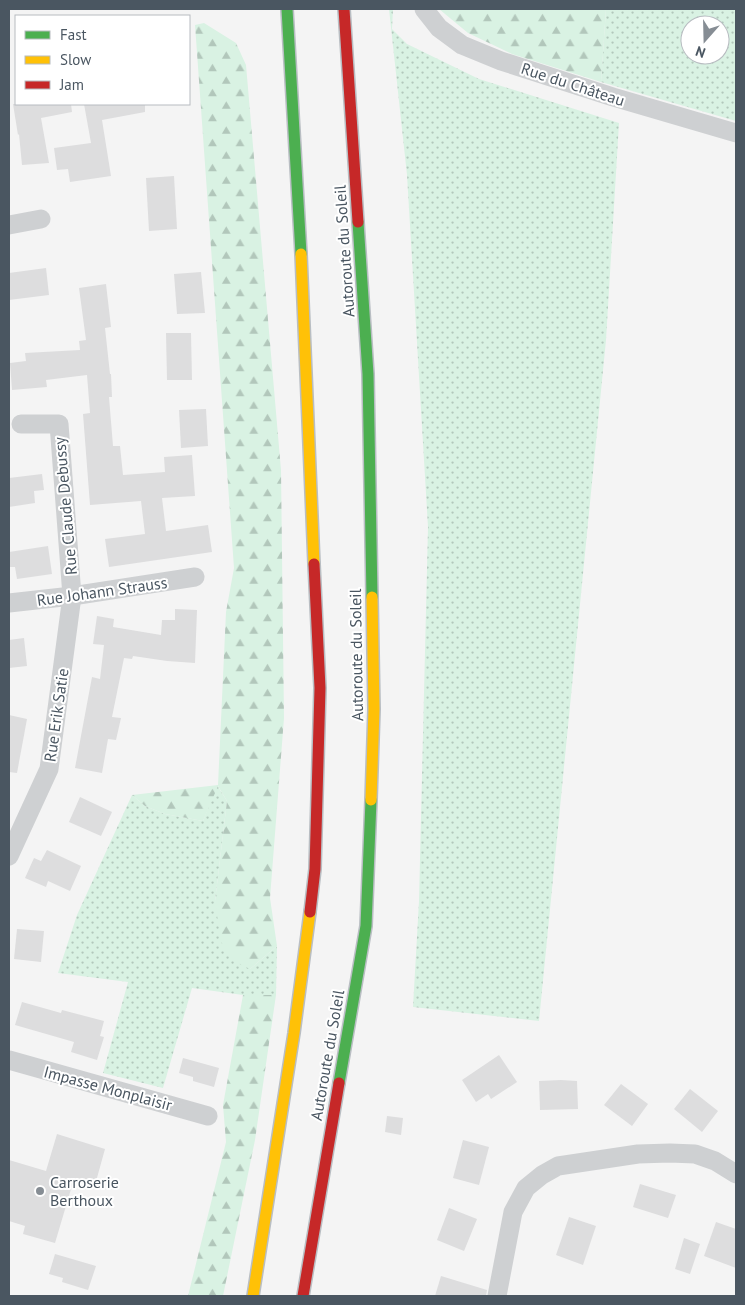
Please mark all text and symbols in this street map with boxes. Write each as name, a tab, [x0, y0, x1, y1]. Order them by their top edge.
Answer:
legend	[15, 15, 190, 105]
north arrow	[680, 15, 730, 65]
text: Fast	[60, 25, 87, 44]
text: N	[693, 42, 708, 62]
text: Slow	[60, 50, 91, 69]
street label: Rue du Château	[519, 58, 627, 110]
text: Jam	[59, 75, 84, 94]
street label: Autoroute du Soleil	[329, 184, 359, 318]
street label: Rue Claude Debussy	[49, 436, 81, 576]
street label: Rue Johann Strauss	[36, 572, 169, 610]
street label: Autoroute du Soleil	[345, 588, 367, 721]
street label: Rue Erik Satie	[40, 667, 72, 763]
street label: Autoroute du Soleil	[306, 988, 348, 1122]
street label: Impasse Monplaisir	[42, 1061, 175, 1115]
place label: Carroserie Berthoux	[50, 1172, 119, 1210]
marker: Carroserie Berthoux	[34, 1185, 46, 1197]

